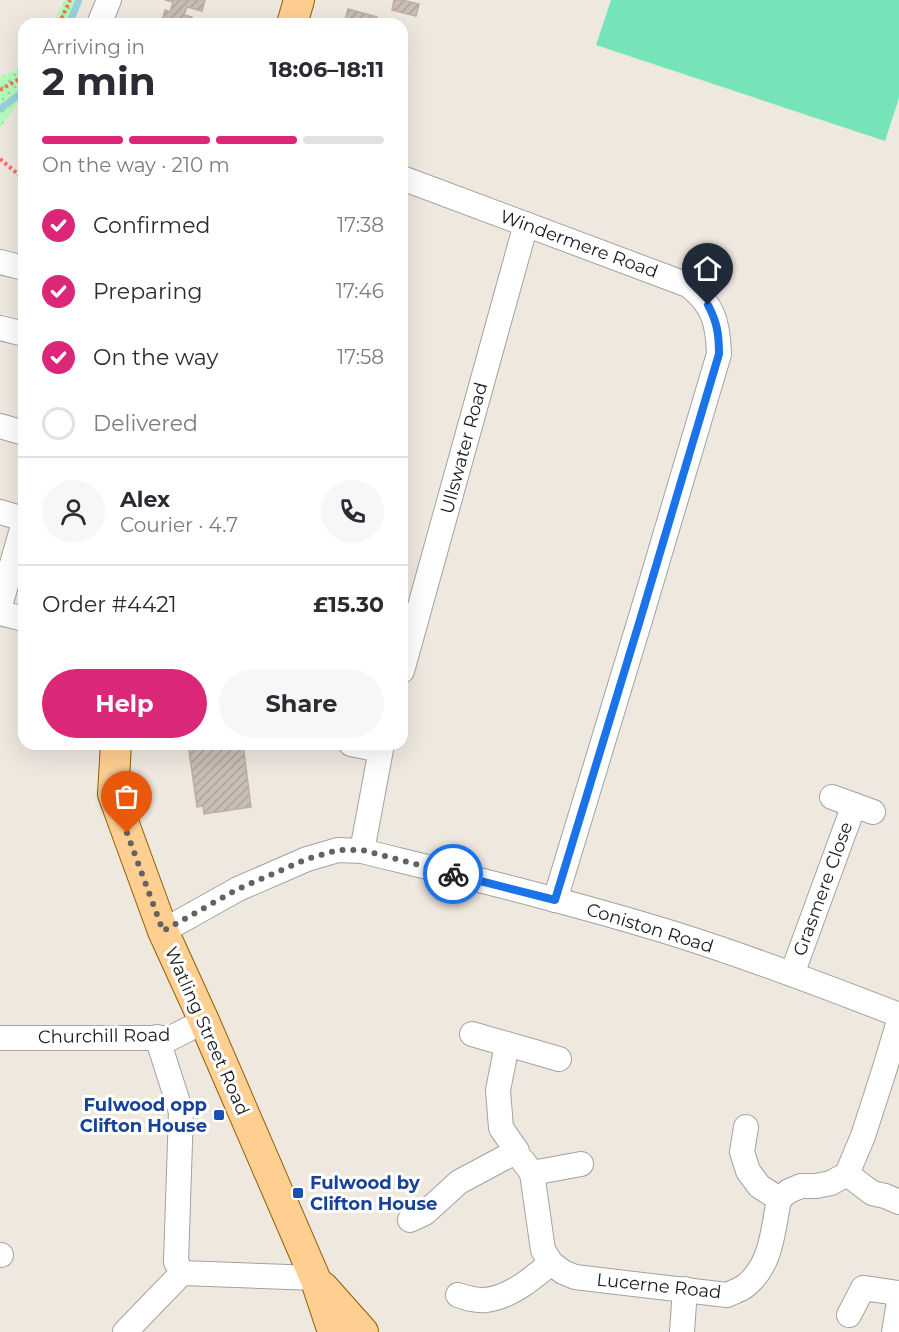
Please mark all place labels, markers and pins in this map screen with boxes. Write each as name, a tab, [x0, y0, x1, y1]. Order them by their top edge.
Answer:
pin	[682, 243, 733, 305]
pin	[101, 771, 152, 833]
place label: Fulwood opp Clifton House	[80, 1094, 207, 1137]
marker: Fulwood opp Clifton House	[212, 1108, 226, 1122]
place label: Fulwood by Clifton House	[310, 1172, 437, 1215]
marker: Fulwood by Clifton House	[291, 1186, 305, 1200]

